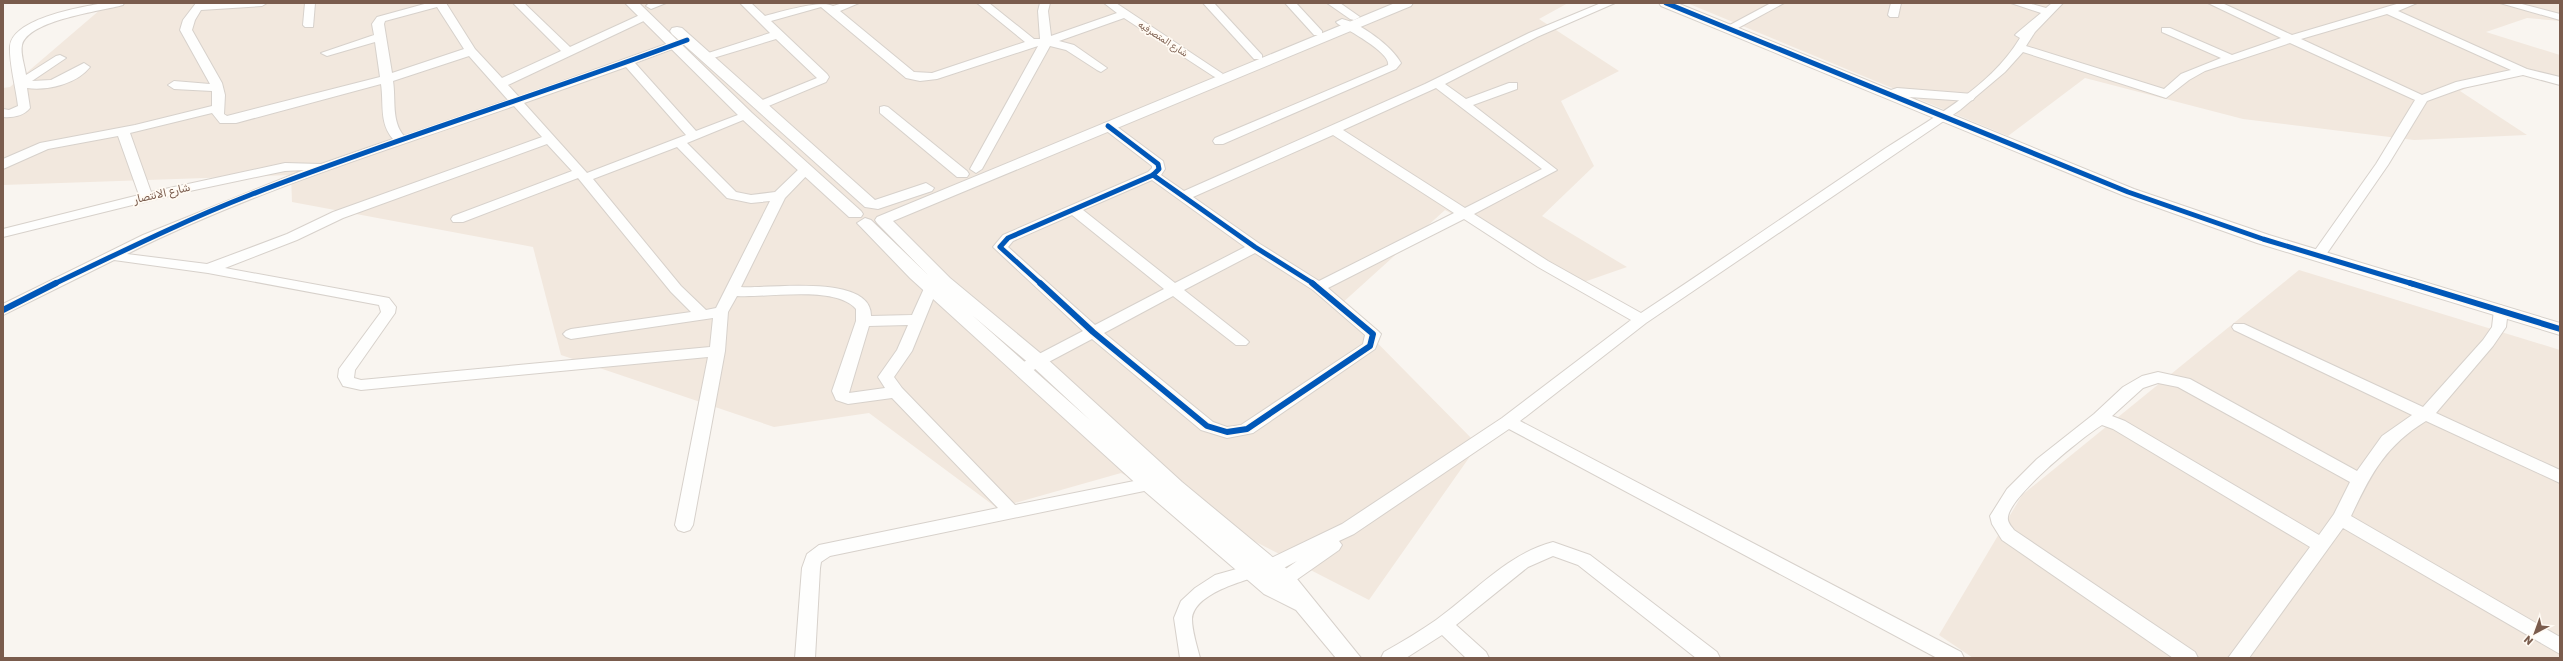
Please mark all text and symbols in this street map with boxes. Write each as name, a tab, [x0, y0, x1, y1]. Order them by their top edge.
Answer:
street label: شارع المتصرفيه	[1136, 19, 1190, 60]
street label: شارع الانتصار	[132, 181, 192, 208]
north arrow	[2515, 613, 2555, 653]
text: N	[2521, 633, 2536, 648]

